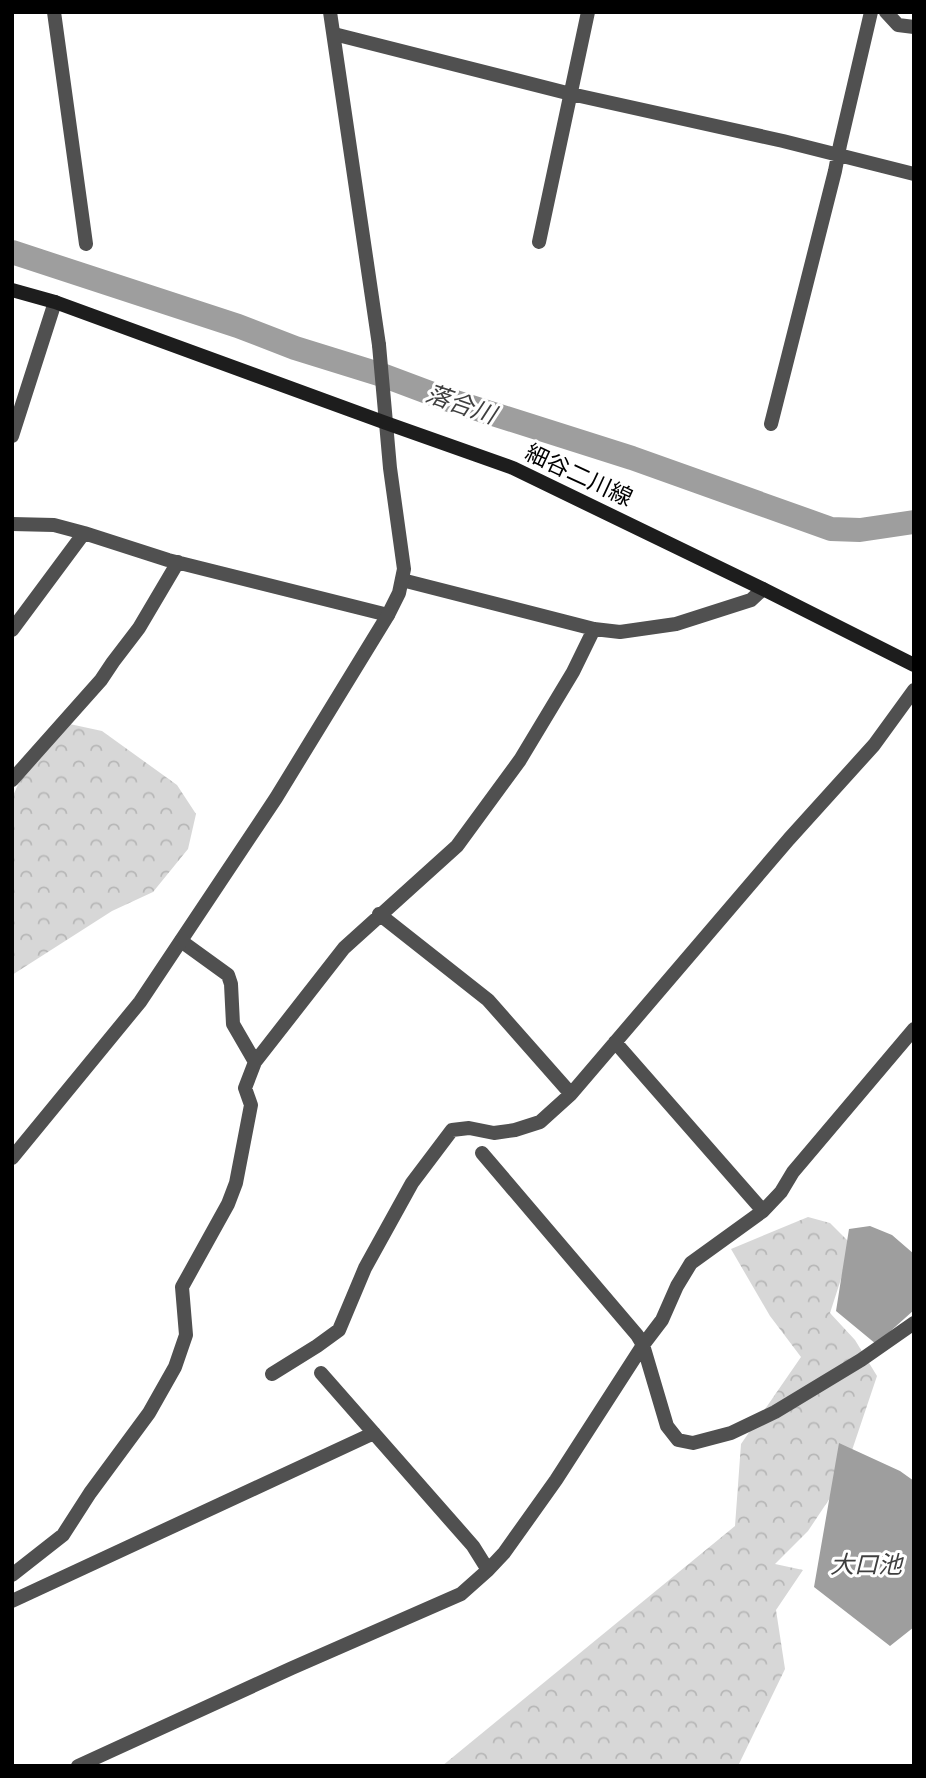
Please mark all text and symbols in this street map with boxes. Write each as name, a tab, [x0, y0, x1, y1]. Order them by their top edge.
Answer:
water label: 落合川	[422, 378, 503, 431]
street label: 細谷二川線	[521, 437, 637, 513]
water label: 大口池	[830, 1549, 904, 1580]

